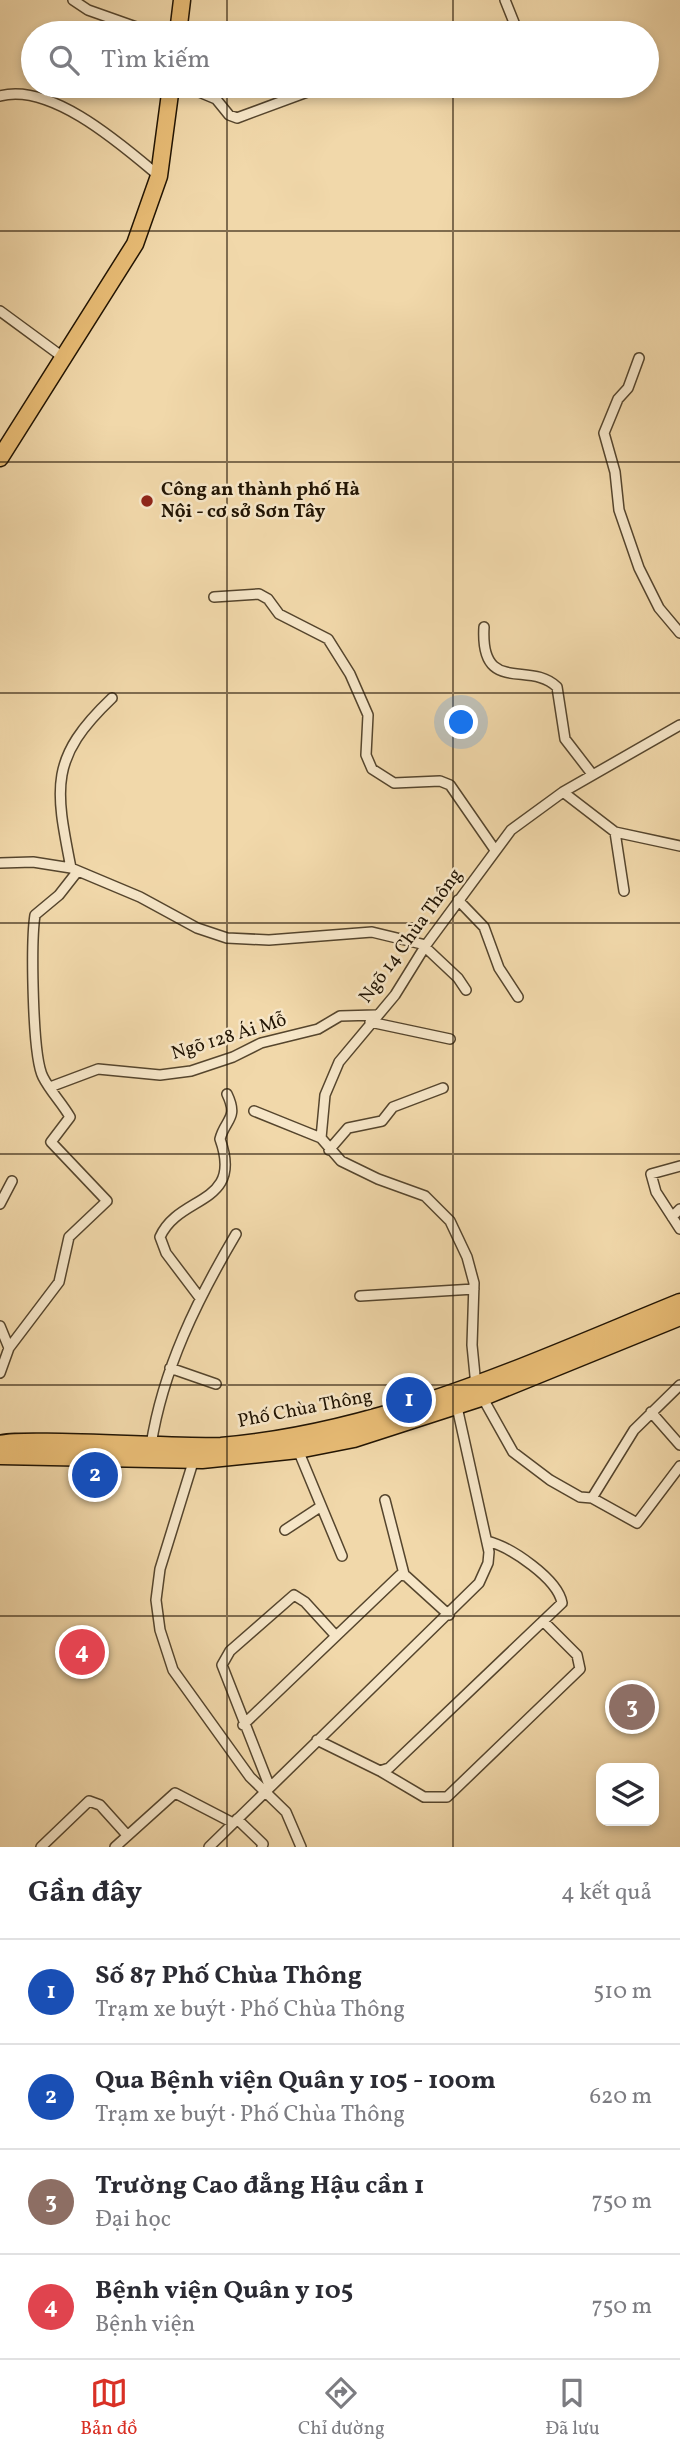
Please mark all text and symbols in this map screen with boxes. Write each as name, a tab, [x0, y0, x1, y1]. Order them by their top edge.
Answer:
search box	[21, 21, 659, 98]
icon: search	[45, 41, 83, 79]
text: Tìm kiếm	[101, 42, 210, 78]
place label: Công an thành phố Hà Nội - cơ sở Sơn Tây	[161, 477, 360, 525]
marker: Công an thành phố Hà Nội - cơ sở Sơn Tây	[139, 493, 155, 509]
your location	[444, 705, 478, 739]
street label: Ngõ 14 Chùa Thông	[353, 863, 469, 1009]
street label: Ngõ 128 Ái Mỗ	[168, 1007, 290, 1067]
pin: 1	[386, 1374, 432, 1426]
street label: Phố Chùa Thông	[235, 1383, 375, 1435]
pin: 2	[72, 1449, 118, 1501]
pin: 4	[59, 1626, 105, 1678]
pin: 3	[609, 1681, 655, 1733]
map controls	[596, 1763, 659, 1826]
button: layers	[596, 1763, 659, 1826]
text: Gần đây	[28, 1872, 142, 1914]
text: 4 kết quả	[561, 1877, 652, 1909]
text: Số 87 Phố Chùa Thông	[95, 1958, 362, 1994]
text: 1	[46, 1976, 56, 2008]
text: 510 m	[593, 1976, 652, 2008]
text: Trạm xe buýt · Phố Chùa Thông	[95, 1994, 405, 2026]
text: Qua Bệnh viện Quân y 105 - 100m	[95, 2063, 496, 2099]
text: 2	[45, 2081, 57, 2113]
text: 620 m	[589, 2081, 652, 2113]
text: Trạm xe buýt · Phố Chùa Thông	[95, 2099, 405, 2131]
text: Trường Cao đẳng Hậu cần 1	[95, 2168, 424, 2204]
text: 3	[45, 2186, 57, 2218]
text: 750 m	[591, 2186, 652, 2218]
text: Đại học	[95, 2204, 171, 2236]
text: Bệnh viện Quân y 105	[95, 2273, 353, 2309]
text: 4	[44, 2291, 58, 2323]
text: 750 m	[591, 2291, 652, 2323]
text: Bệnh viện	[95, 2309, 195, 2341]
tab: Bản đồ	[80, 2374, 137, 2442]
tab: Chỉ đường	[298, 2374, 385, 2442]
tab: Đã lưu	[545, 2374, 600, 2442]

